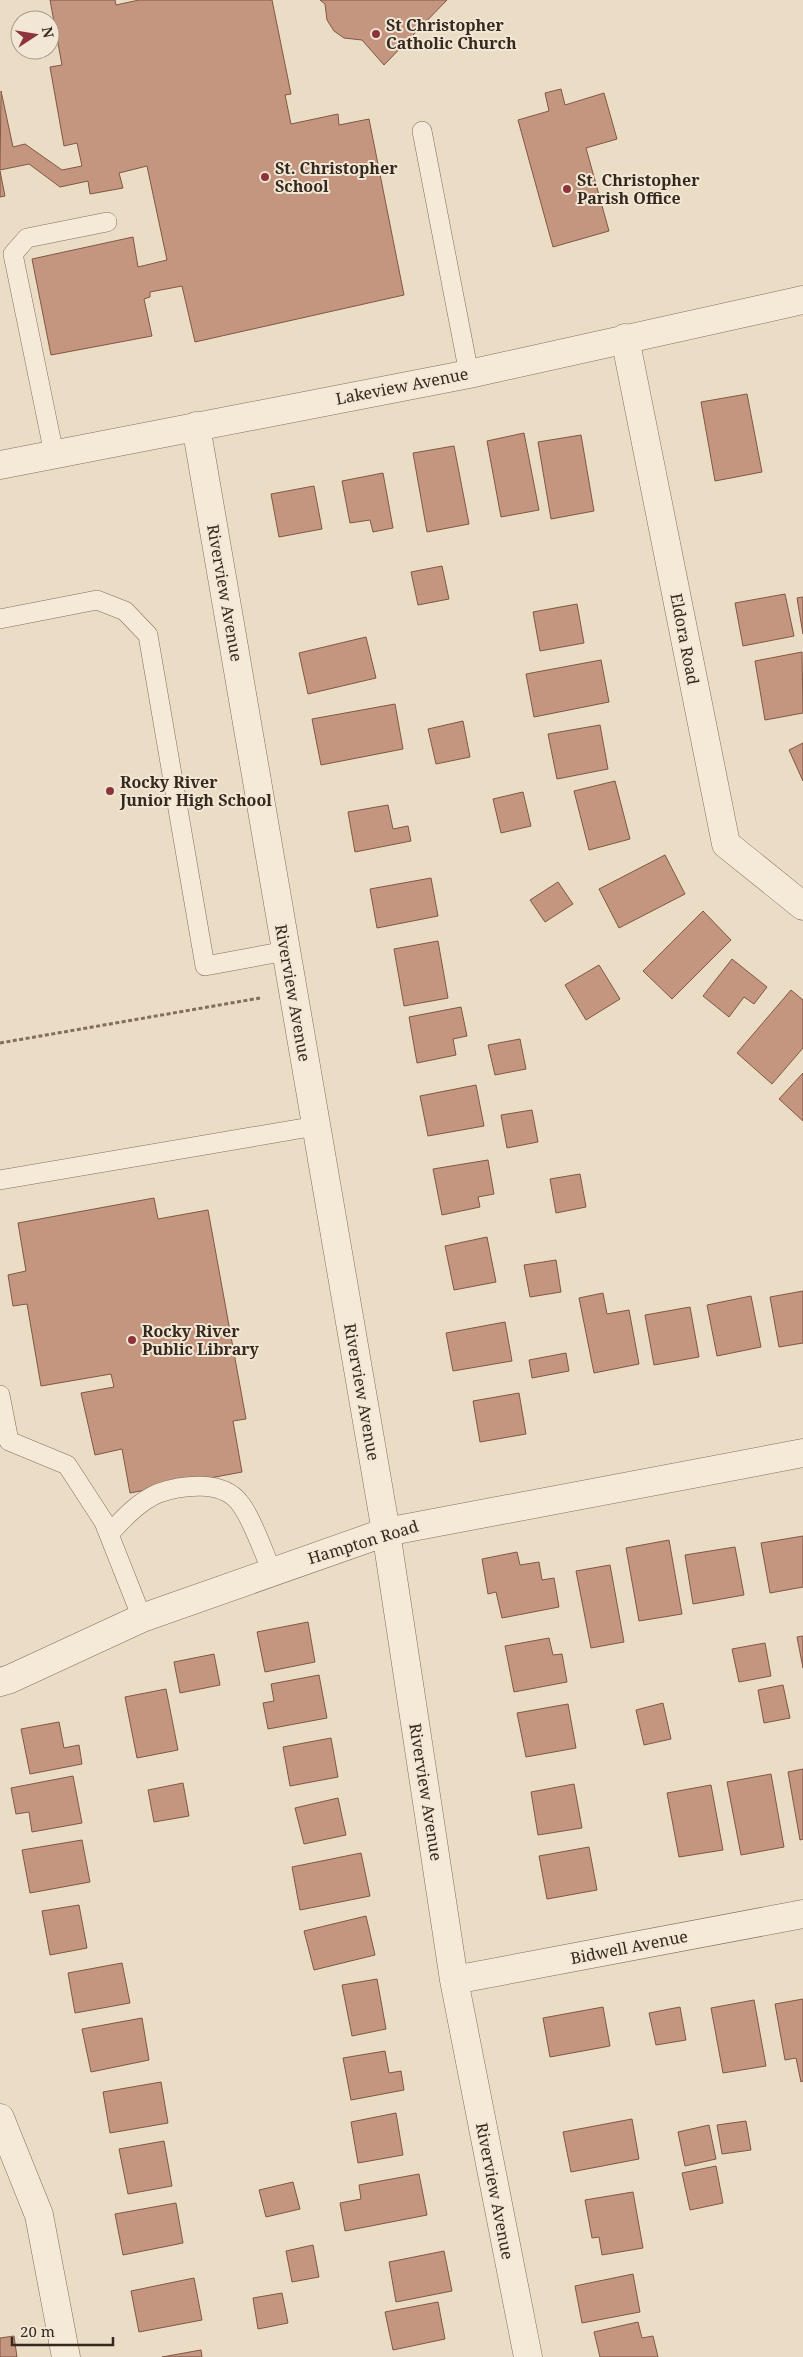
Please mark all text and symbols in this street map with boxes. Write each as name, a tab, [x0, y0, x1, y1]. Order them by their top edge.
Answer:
north arrow	[10, 10, 60, 60]
place label: St Christopher Catholic Church	[386, 14, 517, 54]
text: N	[38, 25, 59, 40]
marker: St Christopher Catholic Church	[370, 28, 382, 40]
place label: St. Christopher School	[275, 157, 398, 197]
place label: St. Christopher Parish Office	[577, 169, 700, 209]
marker: St. Christopher School	[259, 171, 271, 183]
marker: St. Christopher Parish Office	[561, 183, 573, 195]
street label: Lakeview Avenue	[334, 362, 470, 410]
street label: Riverview Avenue	[202, 523, 248, 663]
street label: Eldora Road	[665, 591, 705, 687]
place label: Rocky River Junior High School	[119, 771, 272, 811]
marker: Rocky River Junior High School	[104, 785, 116, 797]
street label: Riverview Avenue	[270, 923, 316, 1063]
place label: Rocky River Public Library	[142, 1320, 260, 1360]
street label: Riverview Avenue	[339, 1322, 385, 1462]
marker: Rocky River Public Library	[126, 1334, 138, 1346]
street label: Hampton Road	[305, 1515, 421, 1569]
street label: Riverview Avenue	[404, 1722, 448, 1862]
street label: Bidwell Avenue	[568, 1925, 690, 1969]
street label: Riverview Avenue	[471, 2121, 519, 2261]
scale bar	[12, 2314, 114, 2346]
text: 20 m	[20, 2321, 55, 2341]

